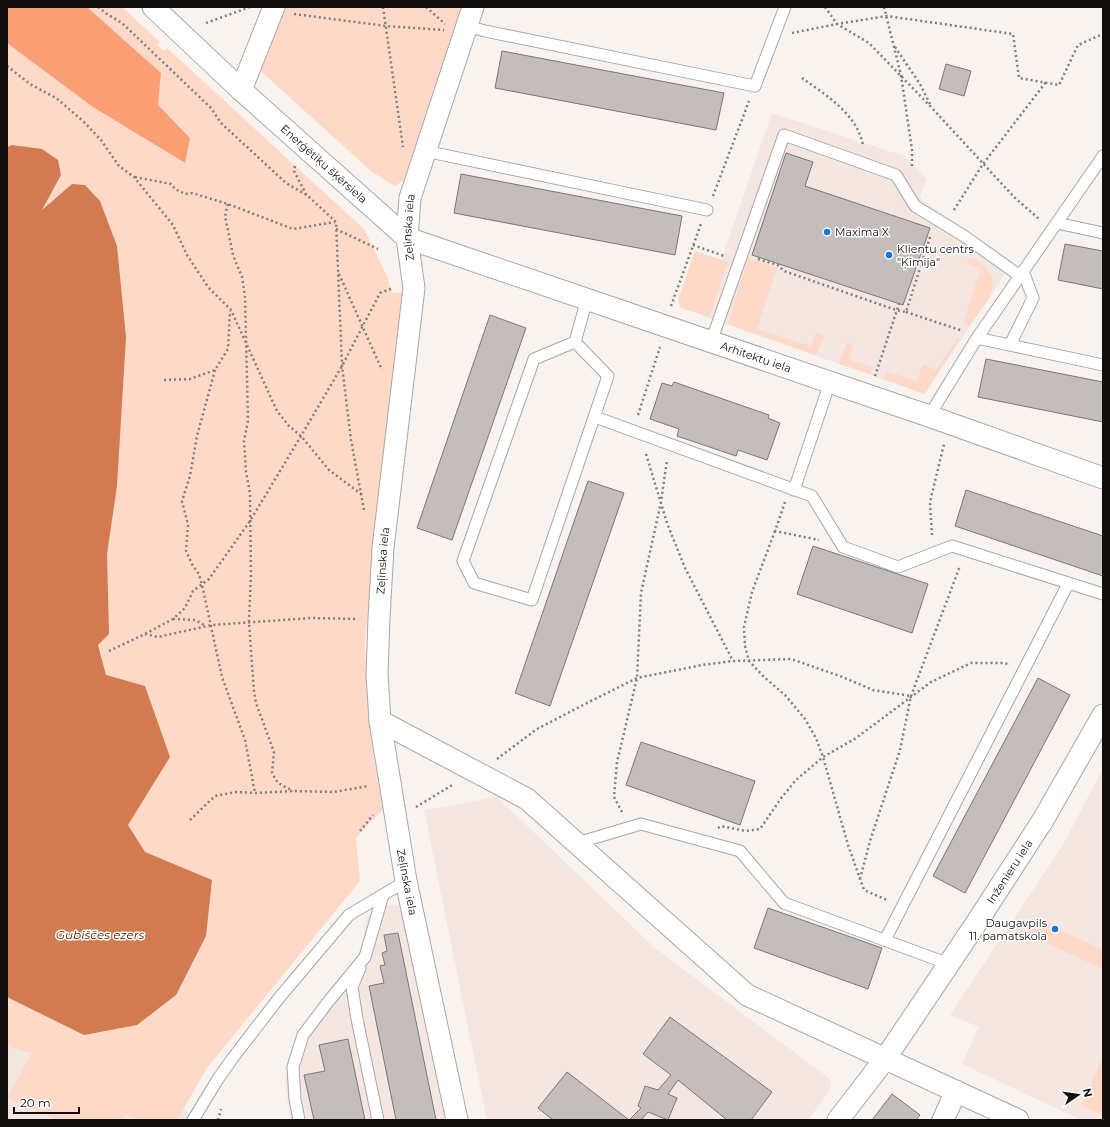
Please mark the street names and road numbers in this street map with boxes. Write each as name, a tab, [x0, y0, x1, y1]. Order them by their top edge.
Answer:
street label: Enerģētiķu šķērsiela	[278, 122, 370, 206]
street label: Zeļinska iela	[400, 192, 418, 261]
street label: Arhitektu iela	[719, 338, 793, 376]
street label: Zeļinska iela	[373, 526, 392, 595]
street label: Inženieru iela	[984, 837, 1036, 906]
street label: Zeļinska iela	[394, 848, 420, 916]

